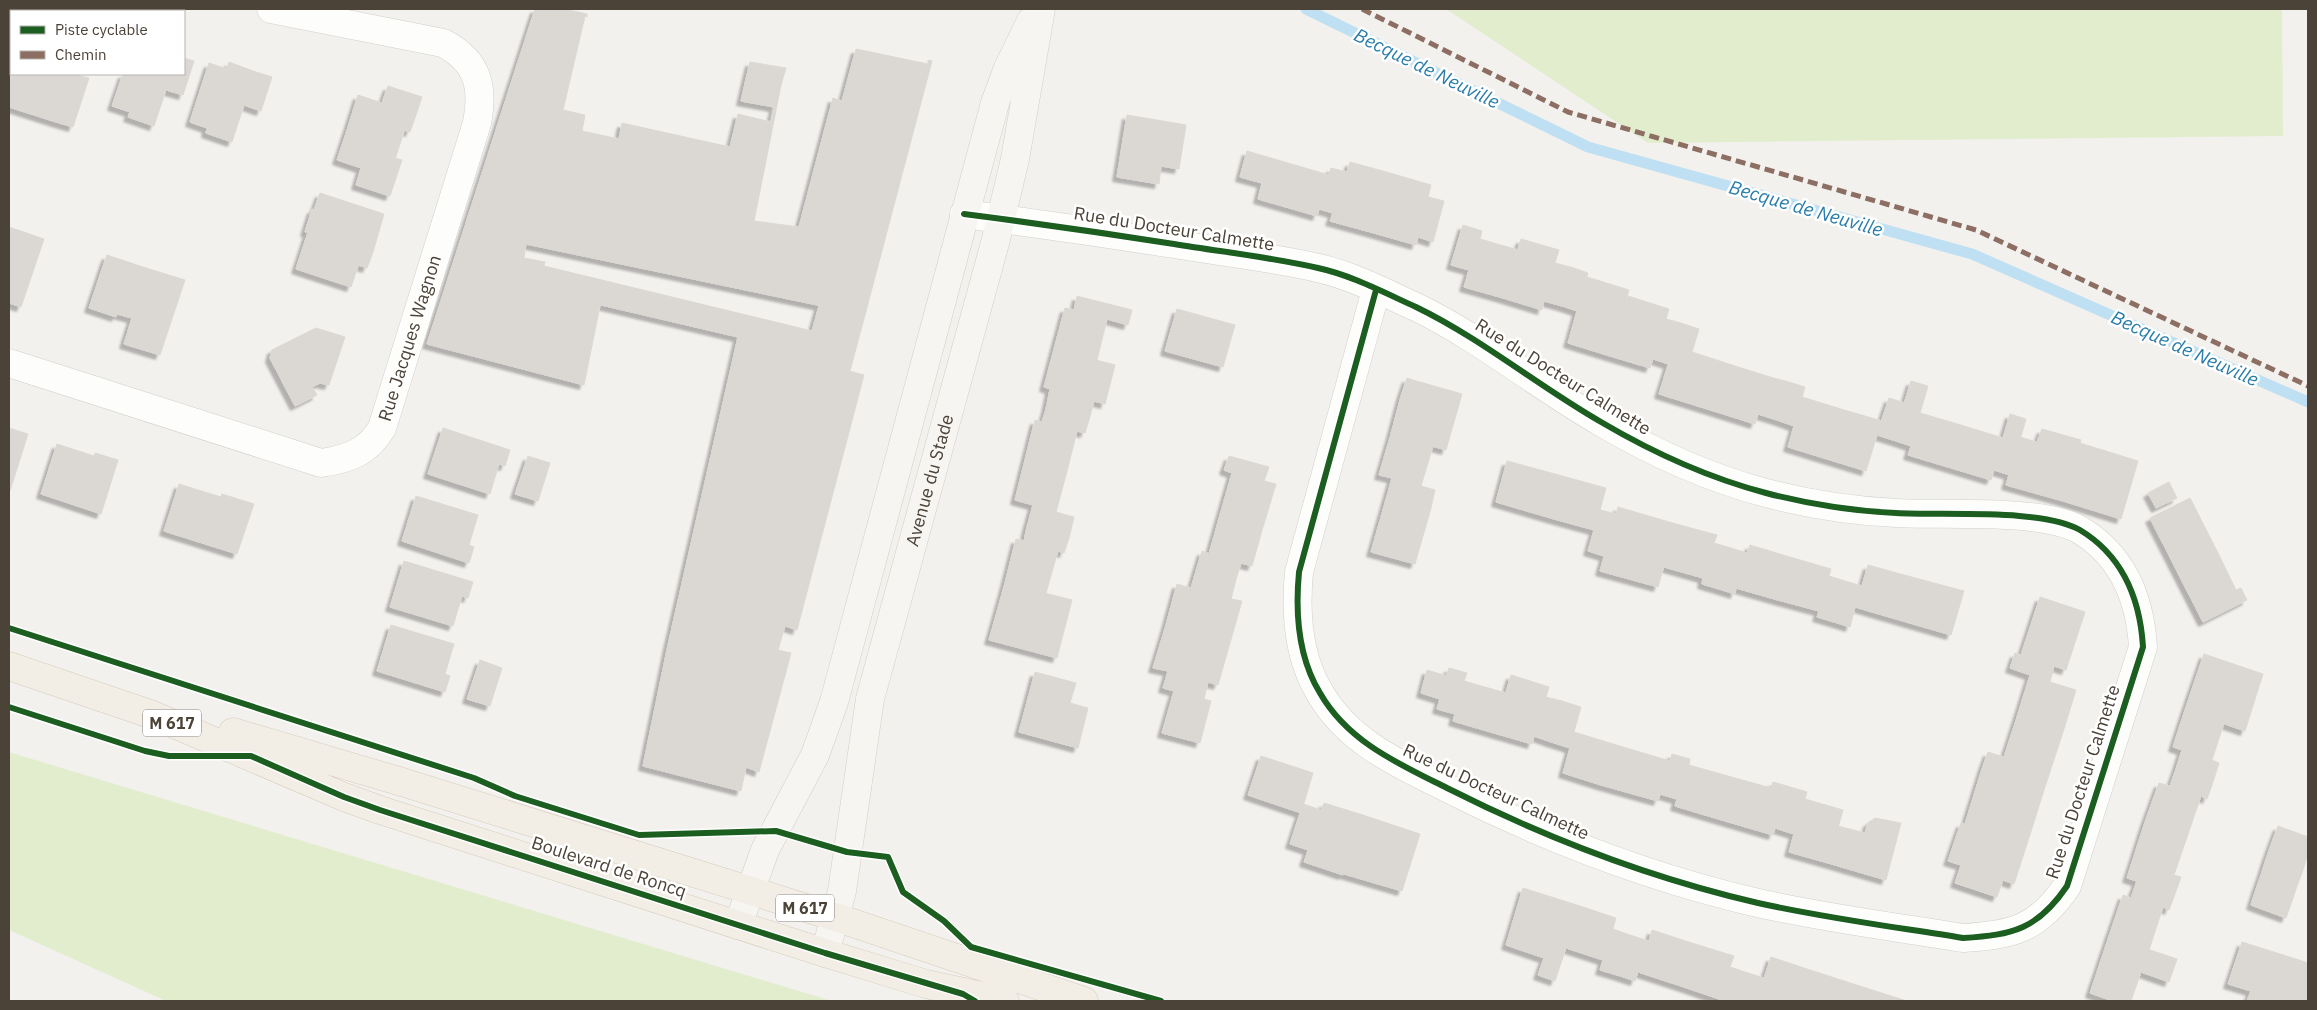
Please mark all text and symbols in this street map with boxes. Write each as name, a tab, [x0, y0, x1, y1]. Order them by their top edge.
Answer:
legend	[10, 10, 185, 75]
text: Piste cyclable	[55, 20, 148, 39]
water label: Becque de Neuville	[1350, 22, 1504, 114]
text: Chemin	[55, 45, 106, 64]
water label: Becque de Neuville	[1726, 175, 1886, 241]
street label: Rue du Docteur Calmette	[1072, 201, 1276, 256]
street label: Rue Jacques Wagnon	[373, 252, 446, 424]
water label: Becque de Neuville	[2108, 305, 2263, 391]
street label: Rue du Docteur Calmette	[1471, 313, 1655, 440]
street label: Avenue du Stade	[900, 411, 959, 549]
street label: Rue du Docteur Calmette	[2040, 682, 2125, 882]
road number: M 617	[143, 710, 201, 736]
street label: Rue du Docteur Calmette	[1399, 738, 1593, 845]
street label: Boulevard de Roncq	[529, 831, 690, 902]
road number: M 617	[776, 894, 834, 921]

